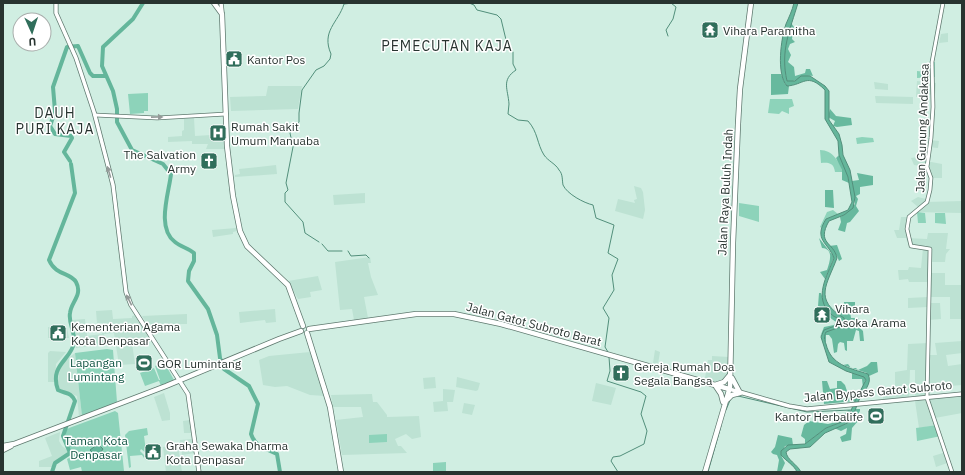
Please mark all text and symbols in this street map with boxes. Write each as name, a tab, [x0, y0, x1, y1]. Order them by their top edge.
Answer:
north arrow	[12, 12, 52, 52]
temple icon: Vihara Paramitha	[700, 20, 720, 40]
place label: Vihara Paramitha	[723, 23, 816, 38]
text: U	[28, 35, 37, 49]
district label: PEMECUTAN KAJA	[381, 37, 513, 55]
public building icon: Kantor Pos	[224, 49, 244, 69]
place label: Kantor Pos	[247, 52, 306, 67]
street label: Jalan Gunung Andakasa	[912, 62, 932, 193]
district label: DAUH PURI KAJA	[16, 104, 94, 138]
one-way arrow	[151, 114, 164, 120]
place label: Rumah Sakit Umum Manuaba	[231, 119, 320, 148]
hospital icon: Rumah Sakit Umum Manuaba	[208, 123, 228, 143]
street label: Jalan Raya Buluh Indah	[714, 128, 736, 256]
place label: The Salvation Army	[123, 147, 196, 176]
church icon: The Salvation Army	[199, 151, 219, 171]
one-way arrow	[106, 166, 112, 178]
one-way arrow	[126, 294, 132, 306]
street label: Jalan Gatot Subroto Barat	[465, 299, 603, 349]
place label: Vihara Asoka Arama	[835, 301, 907, 330]
temple icon: Vihara Asoka Arama	[812, 305, 832, 325]
place label: Kementerian Agama Kota Denpasar	[71, 319, 181, 348]
public building icon: Kementerian Agama Kota Denpasar	[48, 323, 68, 343]
sports icon: GOR Lumintang	[134, 353, 154, 373]
park label: Lapangan Lumintang	[68, 355, 125, 384]
place label: GOR Lumintang	[157, 356, 242, 371]
place label: Gereja Rumah Doa Segala Bangsa	[634, 359, 735, 388]
church icon: Gereja Rumah Doa Segala Bangsa	[611, 363, 631, 383]
street label: Jalan Bypass Gatot Subroto	[803, 377, 953, 405]
sports icon: Kantor Herbalife	[866, 406, 886, 426]
place label: Kantor Herbalife	[775, 409, 863, 424]
park label: Taman Kota Denpasar	[64, 433, 128, 462]
place label: Graha Sewaka Dharma Kota Denpasar	[166, 438, 289, 467]
public building icon: Graha Sewaka Dharma Kota Denpasar	[143, 442, 163, 462]

